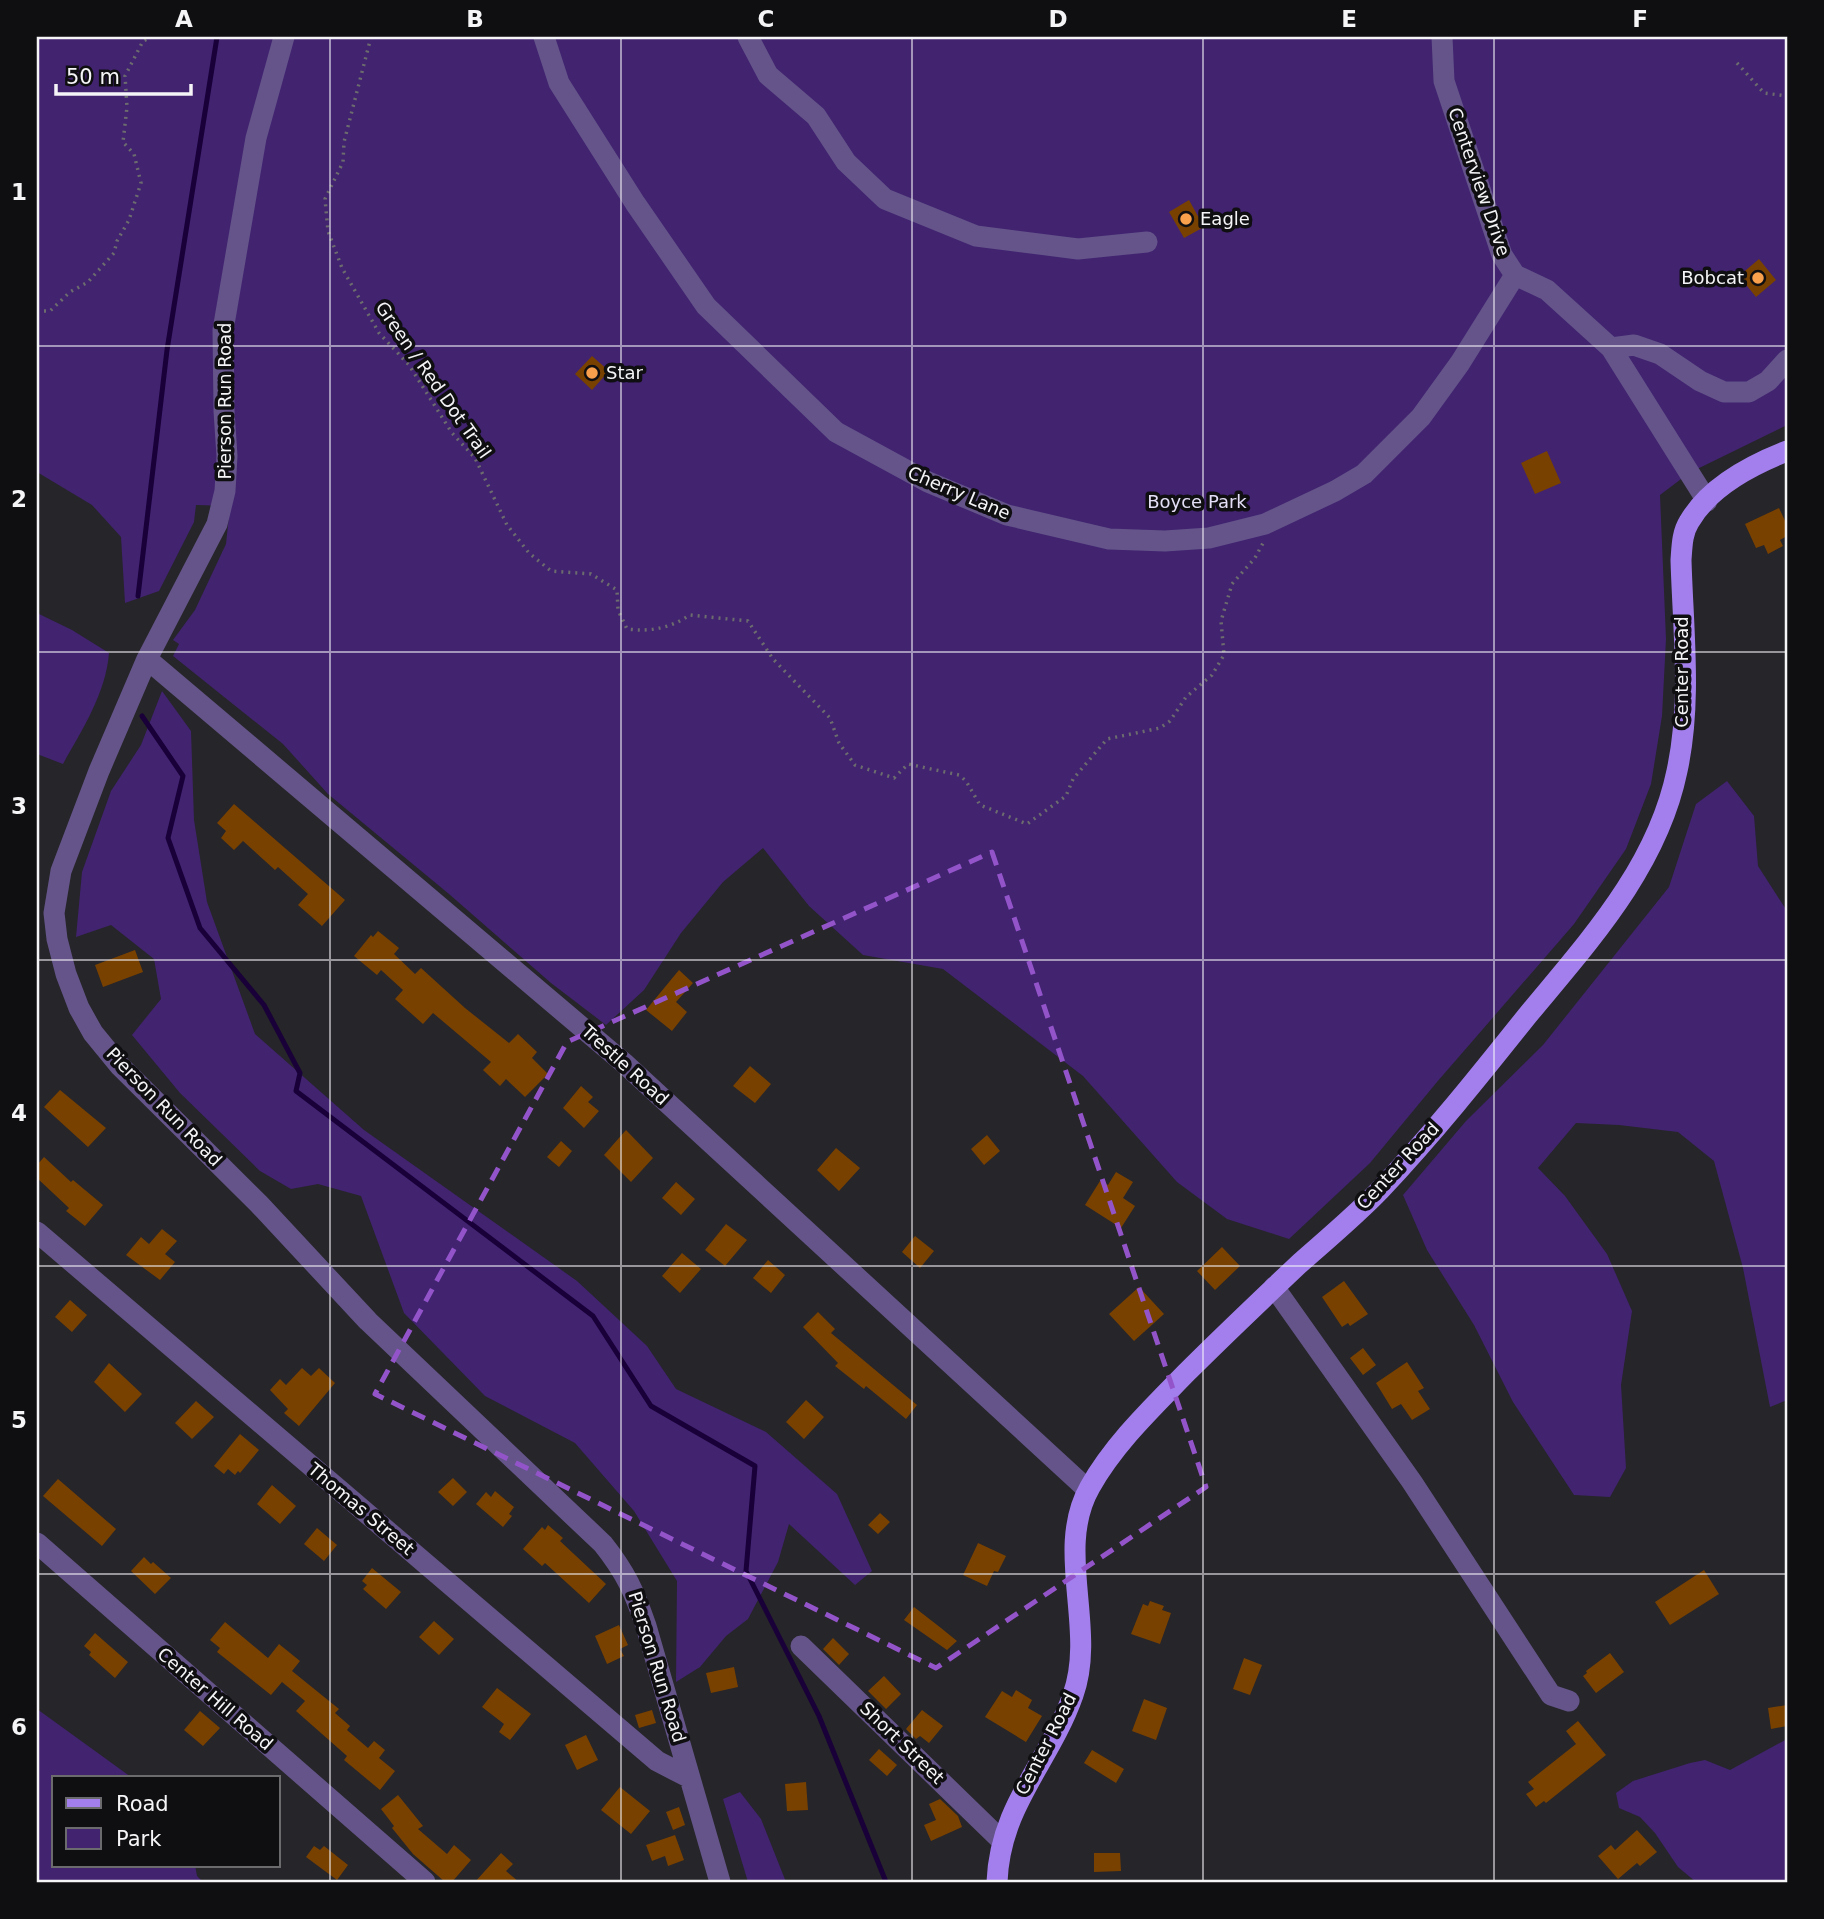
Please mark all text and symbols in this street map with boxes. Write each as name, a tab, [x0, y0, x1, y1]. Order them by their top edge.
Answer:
text: A	[175, 6, 193, 32]
text: B	[466, 6, 484, 32]
text: C	[758, 6, 774, 32]
text: D	[1048, 6, 1068, 32]
text: E	[1341, 6, 1357, 32]
text: F	[1632, 6, 1648, 32]
scale bar	[56, 52, 191, 96]
text: 50 m	[66, 65, 120, 89]
street label: Centerview Drive	[1444, 105, 1515, 259]
text: 1	[11, 179, 27, 205]
place label: Eagle	[1200, 208, 1250, 229]
marker: Eagle	[1178, 211, 1194, 227]
place label: Bobcat	[1681, 267, 1744, 288]
marker: Bobcat	[1750, 270, 1766, 286]
street label: Green / Red Dot Trail	[371, 297, 495, 462]
street label: Pierson Run Road	[214, 323, 235, 479]
place label: Star	[606, 362, 644, 383]
marker: Star	[584, 365, 600, 381]
street label: Cherry Lane	[905, 461, 1014, 524]
text: 2	[11, 486, 27, 512]
park label: Boyce Park	[1147, 491, 1247, 512]
street label: Center Road	[1671, 616, 1692, 728]
text: 3	[11, 793, 27, 819]
street label: Trestle Road	[577, 1019, 673, 1109]
street label: Pierson Run Road	[102, 1043, 226, 1170]
text: 4	[11, 1100, 27, 1126]
street label: Center Road	[1352, 1118, 1443, 1214]
text: 5	[11, 1407, 27, 1433]
street label: Thomas Street	[303, 1458, 419, 1559]
street label: Pierson Run Road	[625, 1589, 690, 1745]
street label: Center Hill Road	[153, 1643, 277, 1754]
street label: Center Road	[1011, 1689, 1080, 1798]
street label: Short Street	[856, 1697, 949, 1788]
text: 6	[11, 1714, 27, 1740]
legend	[52, 1776, 280, 1867]
text: Road	[116, 1792, 169, 1816]
text: Park	[116, 1827, 162, 1851]

